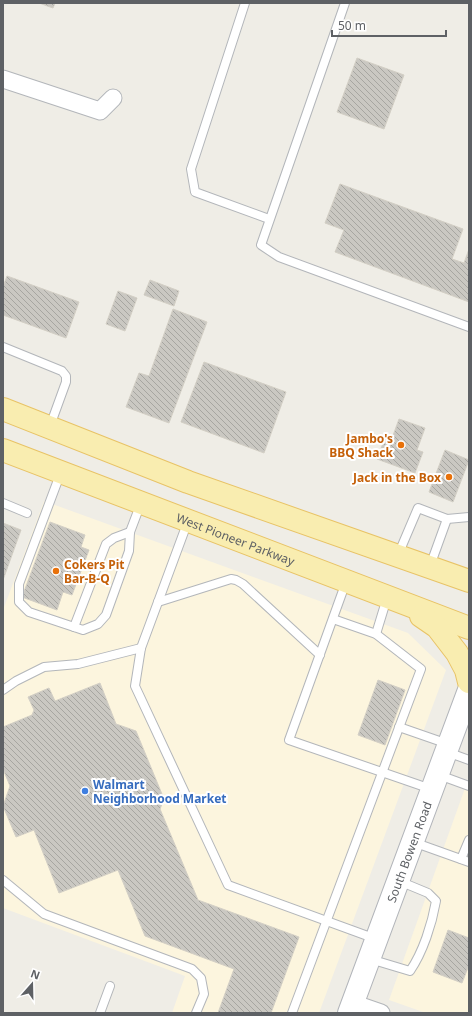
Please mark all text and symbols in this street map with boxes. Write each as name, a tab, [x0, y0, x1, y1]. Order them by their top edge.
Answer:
scale bar	[332, 12, 446, 38]
text: 50 m	[338, 17, 366, 34]
place label: Jambo's BBQ Shack	[329, 430, 394, 461]
marker: Jambo's BBQ Shack	[396, 440, 406, 450]
place label: Jack in the Box	[352, 469, 441, 486]
marker: Jack in the Box	[444, 472, 454, 482]
street label: West Pioneer Parkway	[174, 509, 298, 569]
place label: Cokers Pit Bar-B-Q	[64, 556, 125, 587]
marker: Cokers Pit Bar-B-Q	[51, 566, 61, 576]
place label: Walmart Neighborhood Market	[93, 776, 227, 807]
marker: Walmart Neighborhood Market	[80, 786, 90, 796]
street label: South Bowen Road	[382, 799, 435, 905]
north arrow	[12, 964, 52, 1004]
text: N	[29, 966, 42, 983]

